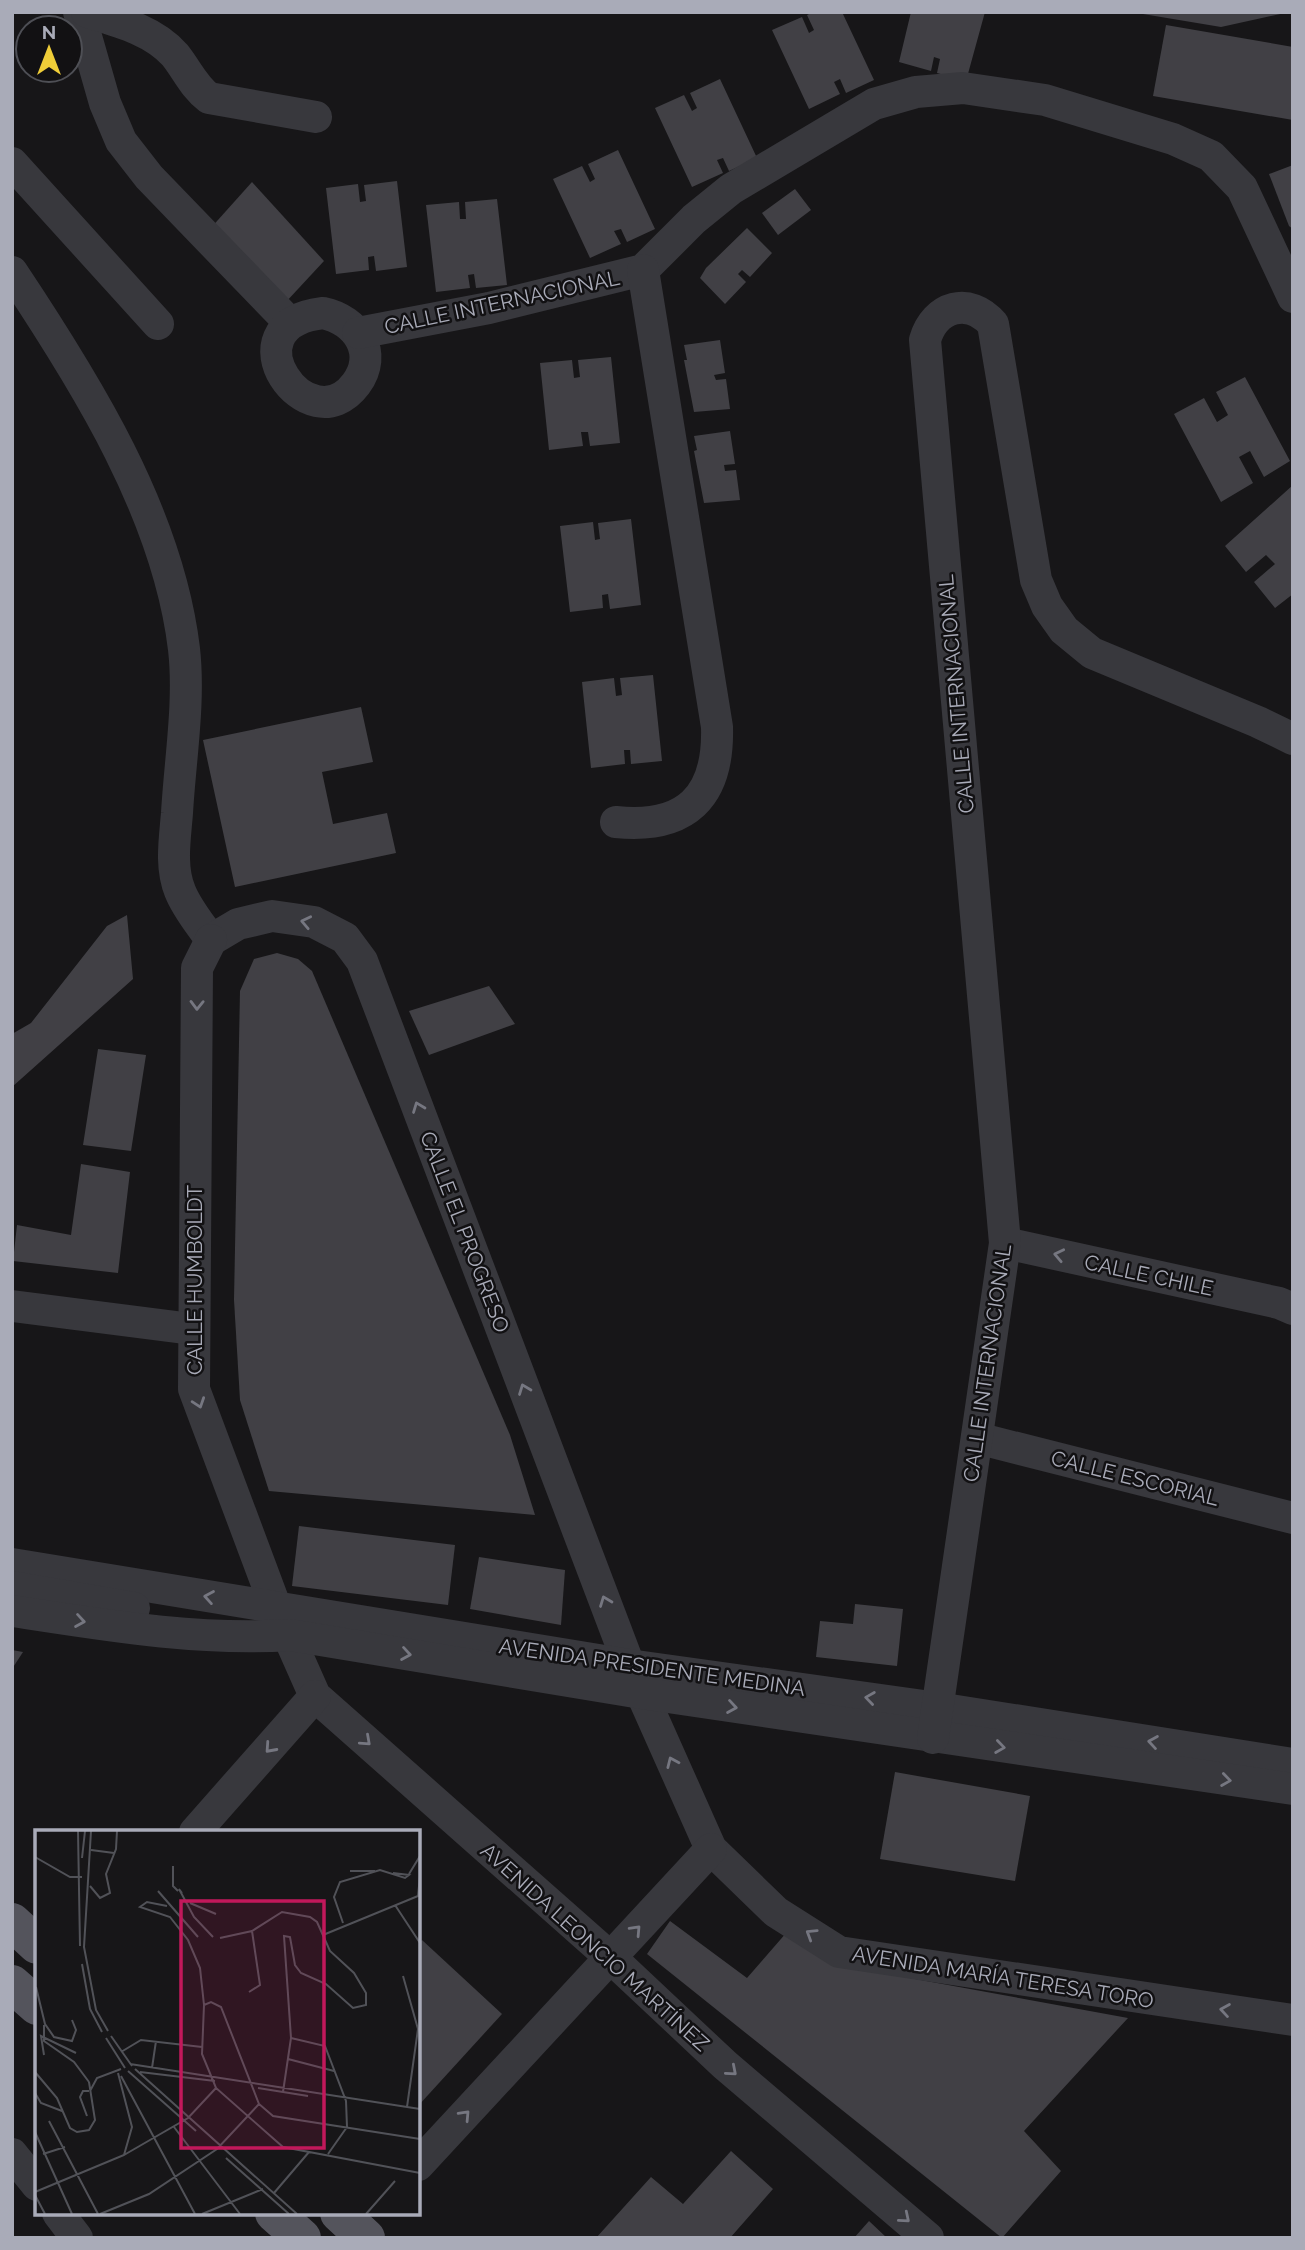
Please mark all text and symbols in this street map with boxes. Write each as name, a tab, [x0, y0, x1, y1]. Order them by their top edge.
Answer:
north arrow	[14, 14, 84, 84]
text: N	[42, 21, 56, 43]
street label: CALLE INTERNACIONAL	[382, 265, 622, 339]
street label: CALLE INTERNACIONAL	[933, 574, 979, 814]
one-way arrow	[301, 915, 313, 930]
one-way arrow	[189, 1000, 204, 1011]
one-way arrow	[412, 1102, 426, 1114]
street label: CALLE EL PROGRESO	[415, 1128, 515, 1336]
street label: CALLE HUMBOLDT	[182, 1185, 207, 1375]
street label: CALLE INTERNACIONAL	[958, 1243, 1016, 1483]
one-way arrow	[1053, 1248, 1065, 1263]
street label: CALLE CHILE	[1082, 1249, 1216, 1301]
one-way arrow	[519, 1383, 533, 1395]
one-way arrow	[191, 1397, 205, 1409]
street label: CALLE ESCORIAL	[1049, 1445, 1221, 1511]
one-way arrow	[203, 1590, 215, 1605]
one-way arrow	[599, 1596, 613, 1608]
one-way arrow	[74, 1614, 86, 1629]
street label: AVENIDA PRESIDENTE MEDINA	[497, 1633, 807, 1701]
one-way arrow	[400, 1646, 412, 1661]
one-way arrow	[864, 1691, 876, 1706]
one-way arrow	[726, 1699, 738, 1714]
one-way arrow	[358, 1733, 371, 1745]
one-way arrow	[1147, 1734, 1159, 1749]
one-way arrow	[266, 1739, 279, 1752]
one-way arrow	[995, 1740, 1006, 1755]
one-way arrow	[666, 1757, 680, 1770]
one-way arrow	[1220, 1772, 1232, 1787]
inset map	[35, 1830, 420, 2215]
street label: AVENIDA LEONCIO MARTÍNEZ	[476, 1838, 714, 2056]
one-way arrow	[627, 1925, 640, 1938]
one-way arrow	[806, 1930, 819, 1943]
street label: AVENIDA MARÍA TERESA TORO	[850, 1941, 1156, 2013]
one-way arrow	[1219, 2003, 1231, 2018]
one-way arrow	[724, 2063, 737, 2075]
one-way arrow	[456, 2111, 469, 2124]
one-way arrow	[897, 2210, 910, 2222]

